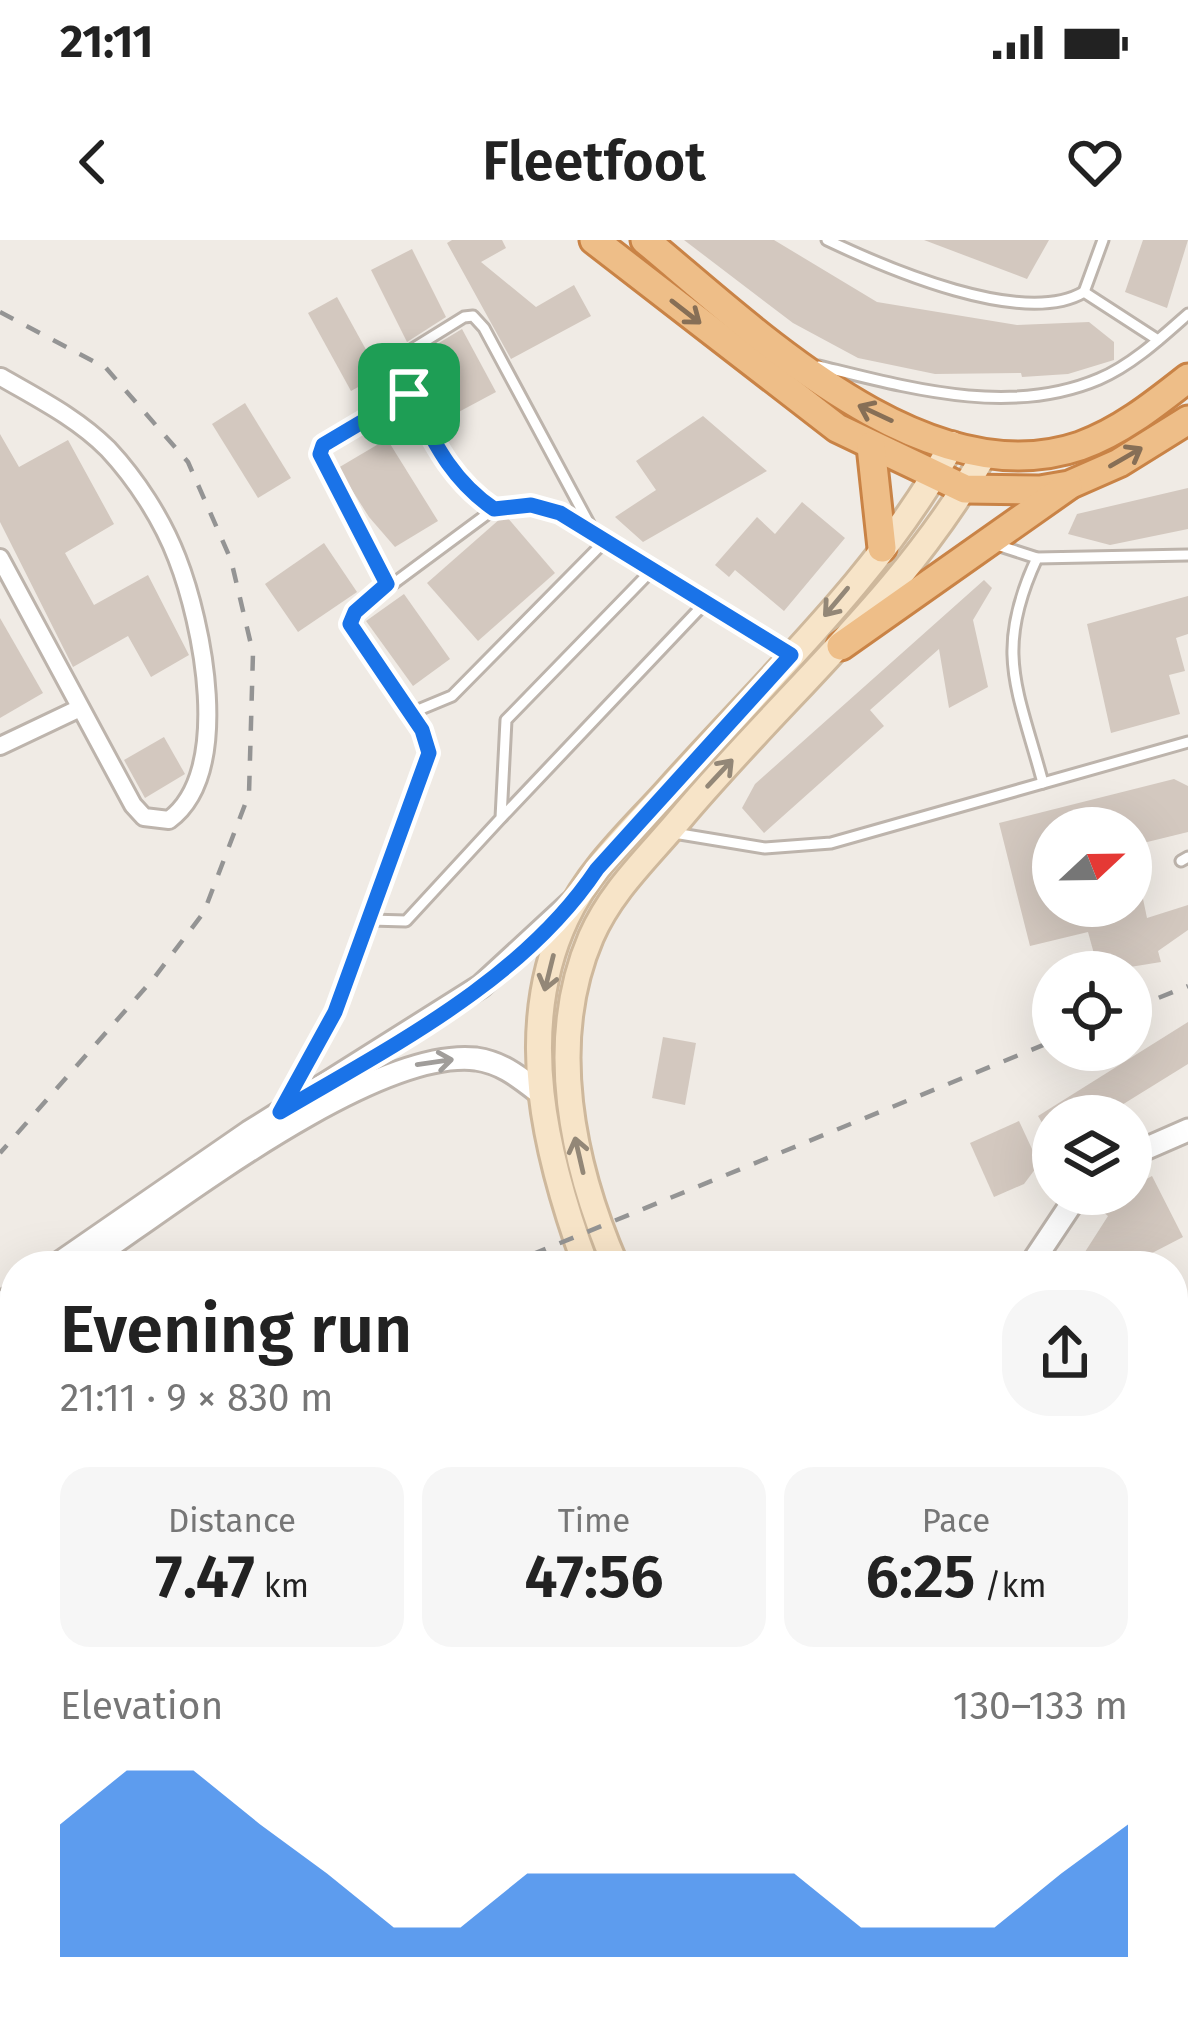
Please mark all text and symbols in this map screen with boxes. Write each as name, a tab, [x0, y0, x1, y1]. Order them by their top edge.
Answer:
text: 21:11	[60, 15, 153, 69]
icon: back	[60, 129, 126, 195]
icon: heart	[1062, 129, 1128, 195]
text: Fleetfoot	[482, 130, 706, 194]
one-way arrow	[670, 298, 702, 325]
pin	[358, 343, 460, 445]
icon: arrive	[376, 361, 442, 427]
one-way arrow	[858, 401, 894, 423]
one-way arrow	[1108, 445, 1143, 469]
one-way arrow	[823, 586, 850, 617]
one-way arrow	[706, 758, 733, 788]
north arrow	[1032, 807, 1152, 927]
map controls	[1032, 807, 1152, 1215]
button: locate	[1032, 951, 1152, 1071]
one-way arrow	[537, 953, 559, 991]
one-way arrow	[414, 1050, 453, 1073]
button: layers	[1032, 1095, 1152, 1215]
one-way arrow	[566, 1137, 589, 1175]
text: Evening run	[60, 1290, 412, 1369]
button: share	[1002, 1290, 1128, 1416]
text: 21:11 · 9 × 830 m	[60, 1375, 333, 1421]
text: Distance	[168, 1501, 296, 1541]
text: Time	[558, 1501, 630, 1541]
text: Pace	[922, 1501, 990, 1541]
text: 7.47	[155, 1541, 255, 1613]
text: 47:56	[524, 1541, 664, 1613]
text: 6:25	[865, 1541, 976, 1613]
text: km	[255, 1566, 309, 1606]
text: /km	[976, 1566, 1047, 1606]
text: Elevation	[60, 1683, 223, 1729]
text: 130–133 m	[953, 1683, 1128, 1729]

